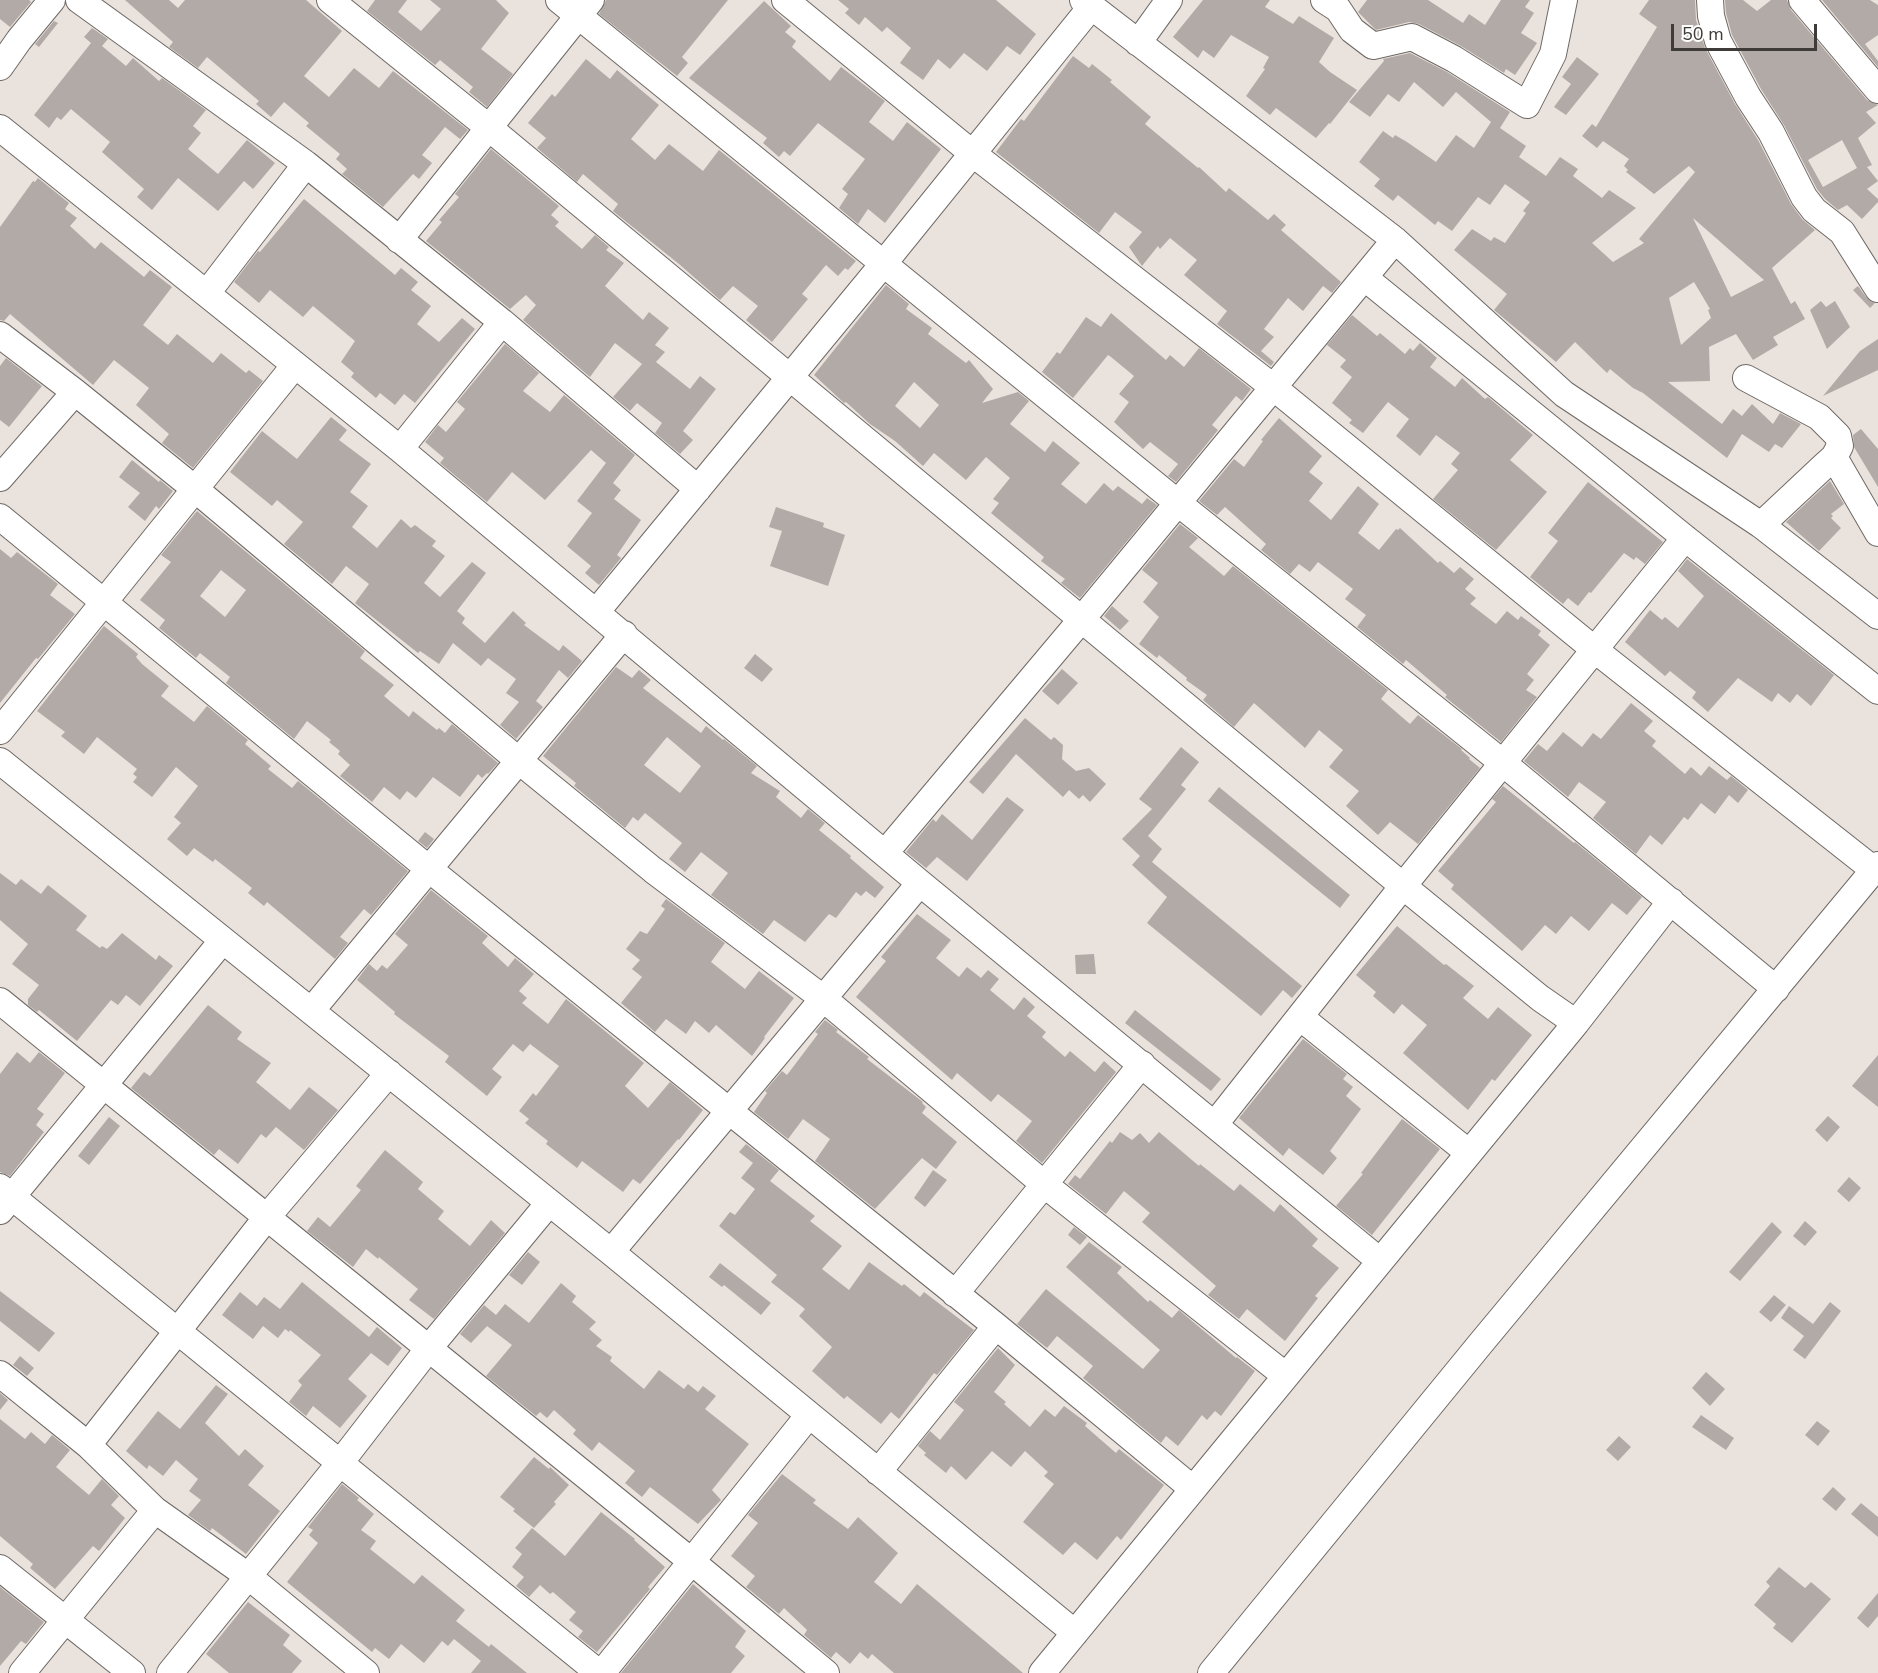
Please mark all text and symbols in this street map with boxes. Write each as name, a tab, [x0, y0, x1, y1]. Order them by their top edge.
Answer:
scale bar	[1674, 12, 1820, 50]
text: 50 m	[1682, 22, 1724, 46]

